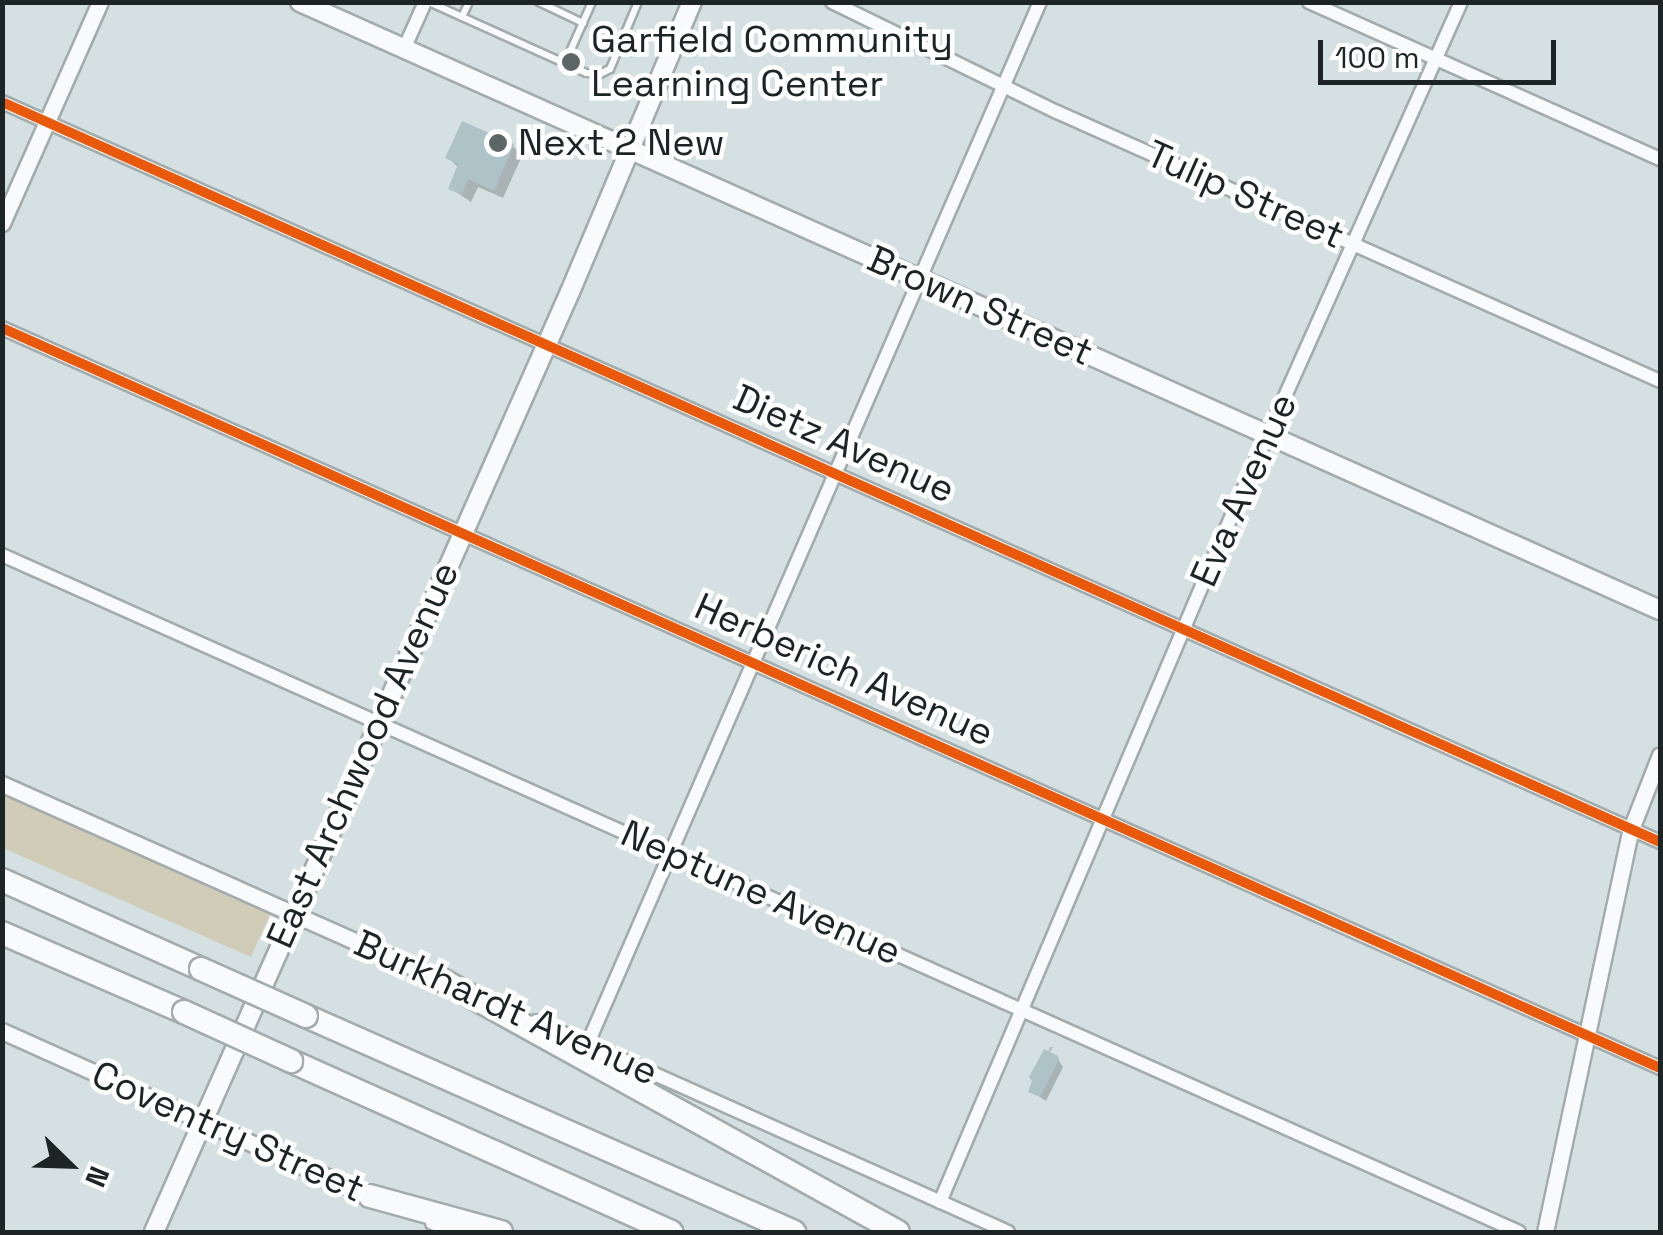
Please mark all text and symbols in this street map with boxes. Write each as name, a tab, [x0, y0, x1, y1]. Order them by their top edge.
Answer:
place label: Garfield Community Learning Center	[591, 17, 953, 106]
scale bar	[1323, 20, 1560, 82]
text: 100 m	[1335, 38, 1420, 77]
marker: Garfield Community Learning Center	[560, 51, 582, 73]
place label: Next 2 New	[518, 120, 725, 166]
street label: Tulip Street	[1139, 131, 1351, 259]
marker: Next 2 New	[487, 132, 509, 154]
street label: Brown Street	[860, 236, 1100, 376]
street label: Dietz Avenue	[726, 375, 962, 513]
street label: Eva Avenue	[1181, 386, 1307, 594]
street label: East Archwood Avenue	[257, 554, 469, 956]
street label: Herberich Avenue	[687, 584, 1001, 756]
street label: Neptune Avenue	[614, 811, 908, 975]
street label: Burkhardt Avenue	[347, 920, 665, 1096]
street label: Coventry Street	[85, 1052, 371, 1212]
north arrow	[20, 1115, 120, 1215]
text: N	[77, 1161, 118, 1192]

